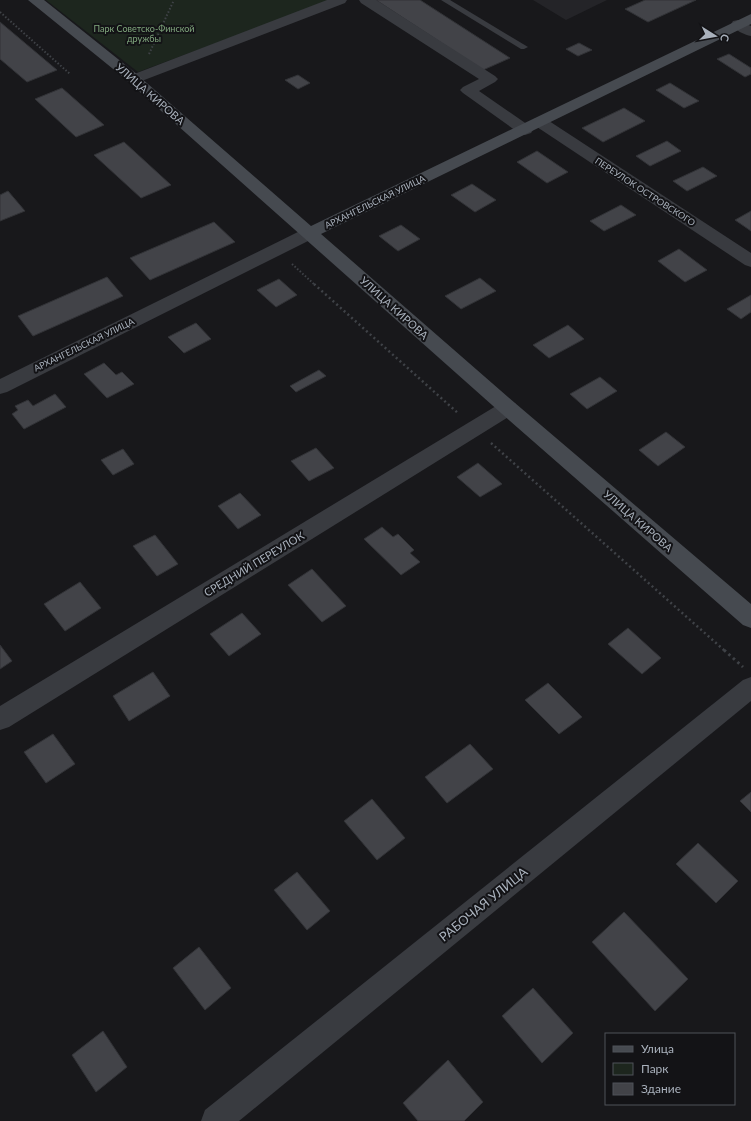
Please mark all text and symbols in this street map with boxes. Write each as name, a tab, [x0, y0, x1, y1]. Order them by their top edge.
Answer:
north arrow	[695, 16, 735, 56]
park label: Парк Советско-Финской дружбы	[94, 23, 195, 44]
text: С	[718, 33, 732, 44]
street label: УЛИЦА КИРОВА	[113, 60, 188, 127]
street label: ПЕРЕУЛОК ОСТРОВСКОГО	[593, 155, 697, 228]
street label: АРХАНГЕЛЬСКАЯ УЛИЦА	[323, 172, 428, 231]
street label: УЛИЦА КИРОВА	[358, 274, 431, 342]
street label: АРХАНГЕЛЬСКАЯ УЛИЦА	[32, 315, 137, 374]
street label: УЛИЦА КИРОВА	[601, 487, 676, 554]
street label: СРЕДНИЙ ПЕРЕУЛОК	[201, 528, 307, 599]
street label: РАБОЧАЯ УЛИЦА	[435, 863, 531, 945]
legend	[605, 1033, 735, 1105]
text: Улица	[641, 1041, 674, 1056]
text: Парк	[641, 1061, 669, 1076]
text: Здание	[641, 1081, 681, 1096]

